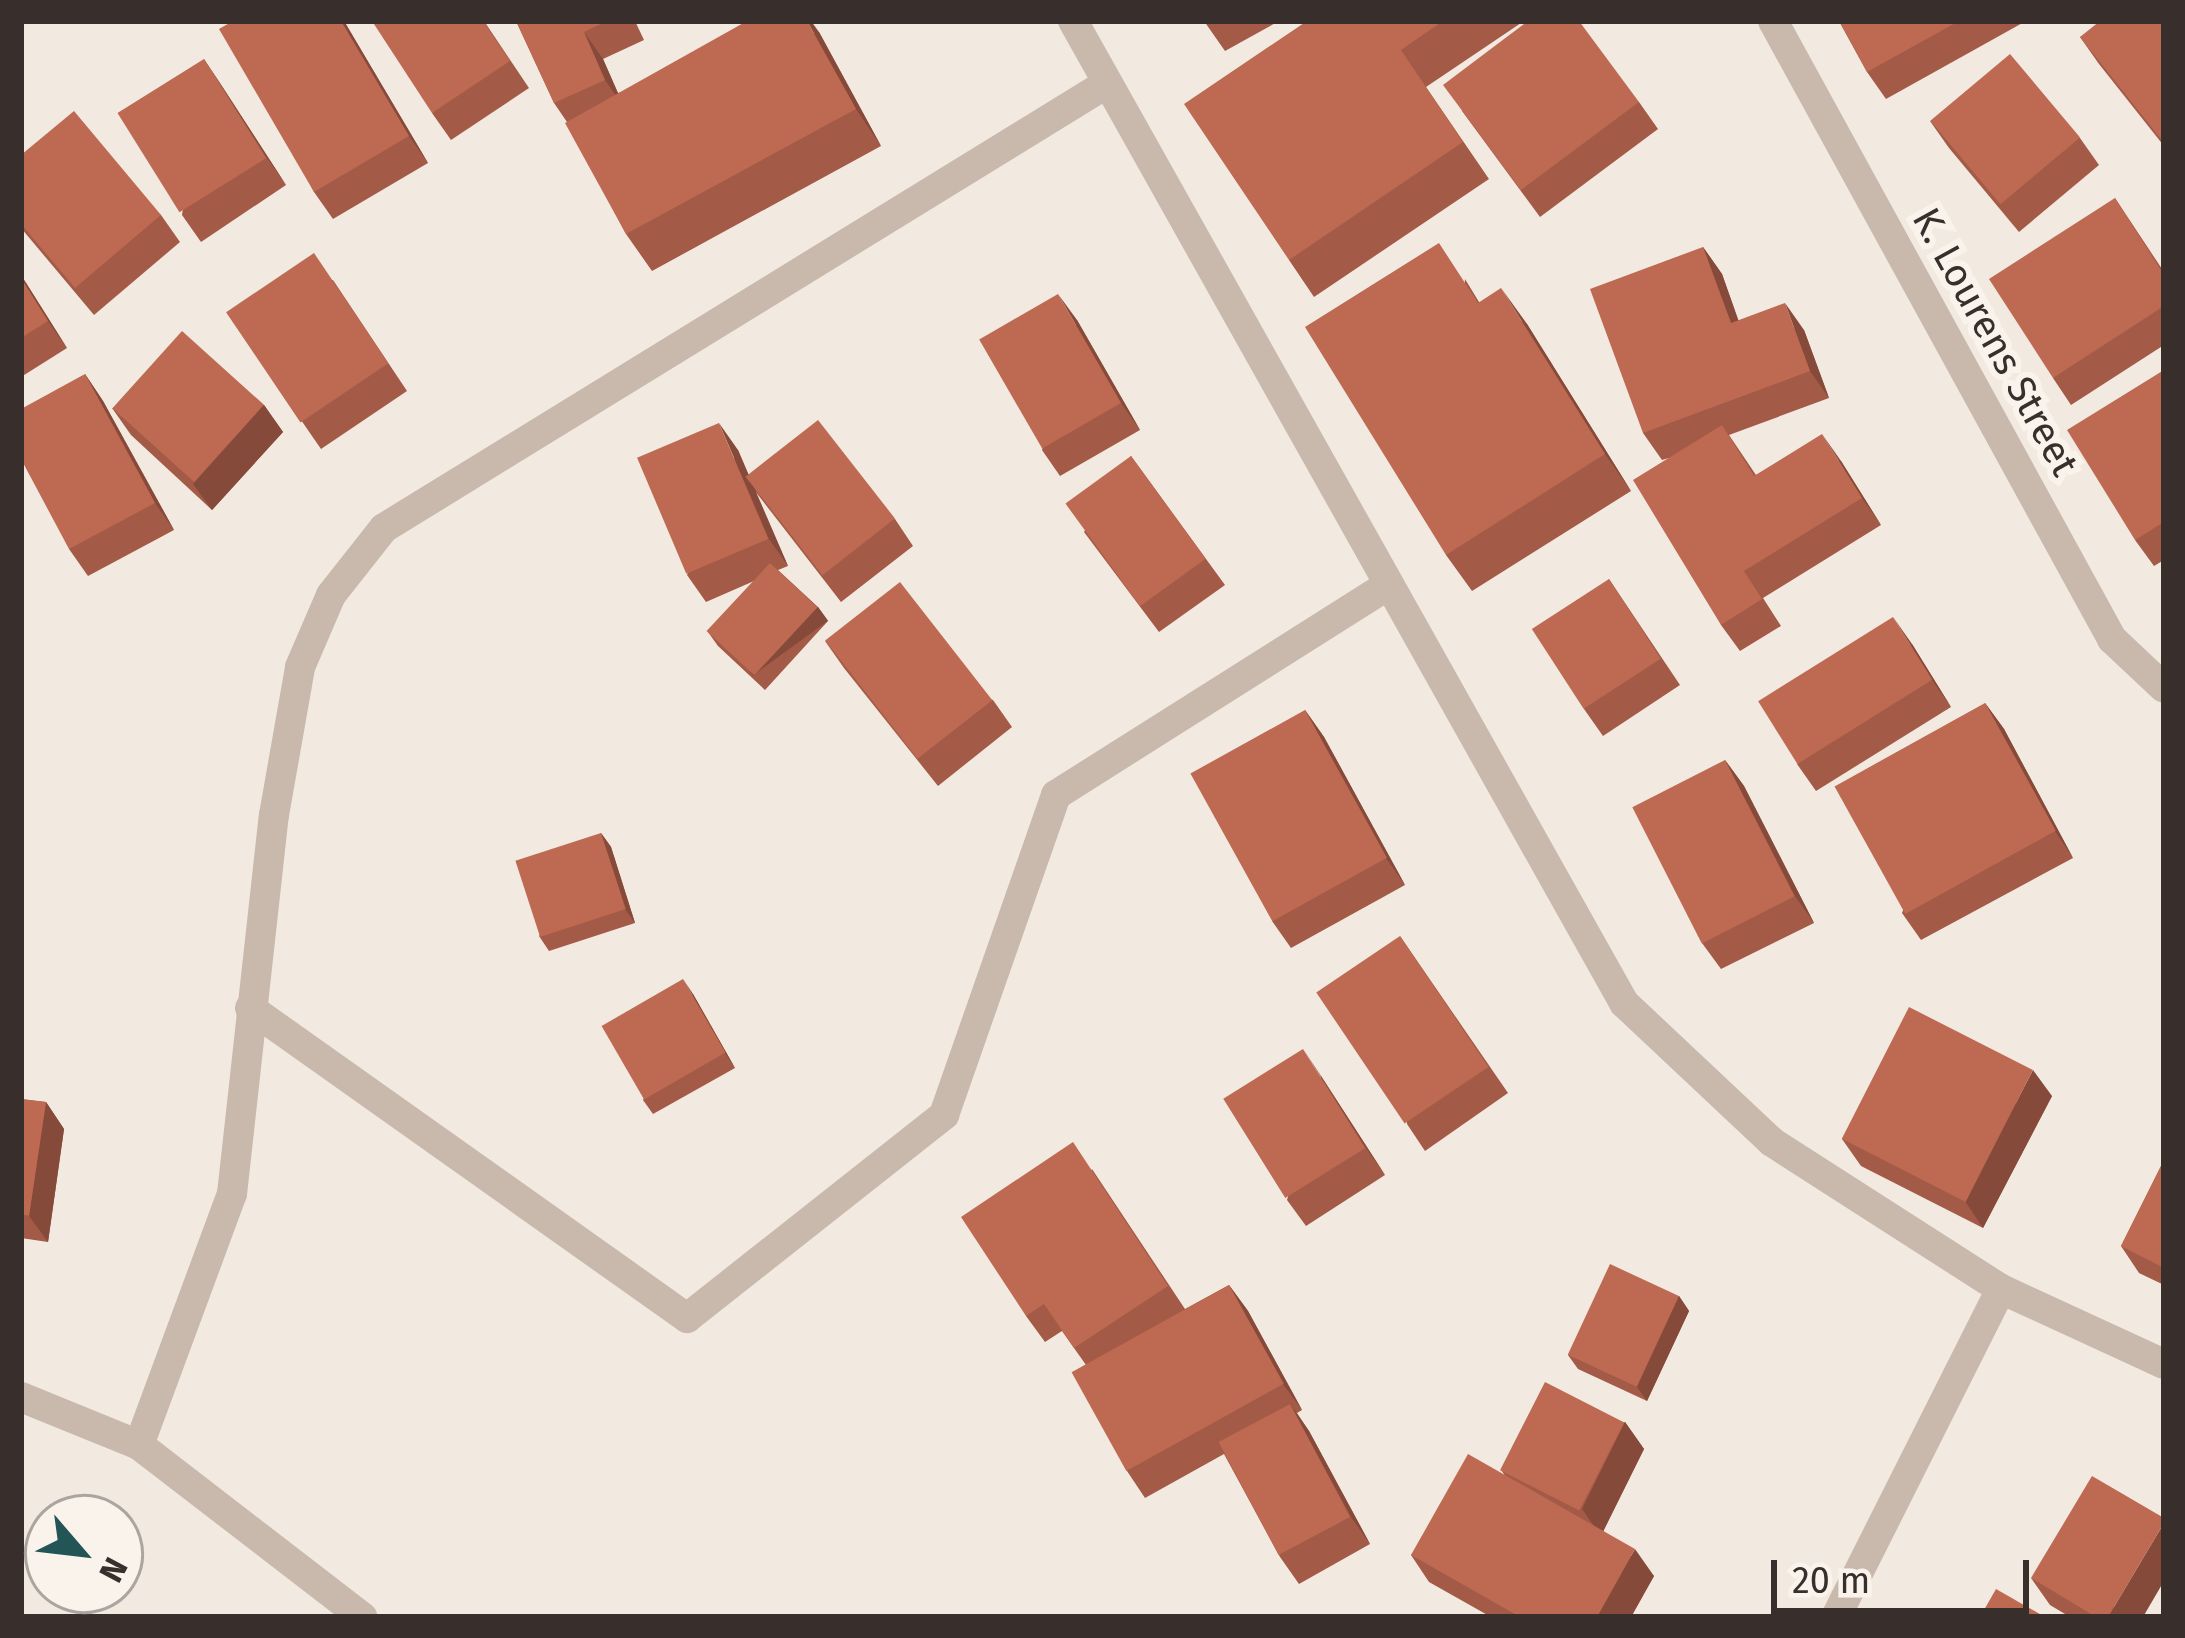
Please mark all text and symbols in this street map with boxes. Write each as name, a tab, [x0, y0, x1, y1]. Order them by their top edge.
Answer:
street label: K. Lourens Street	[1902, 200, 2088, 484]
north arrow	[24, 1494, 144, 1614]
scale bar	[1777, 1536, 2035, 1610]
text: N	[90, 1550, 136, 1589]
text: 20 m	[1792, 1559, 1870, 1603]

